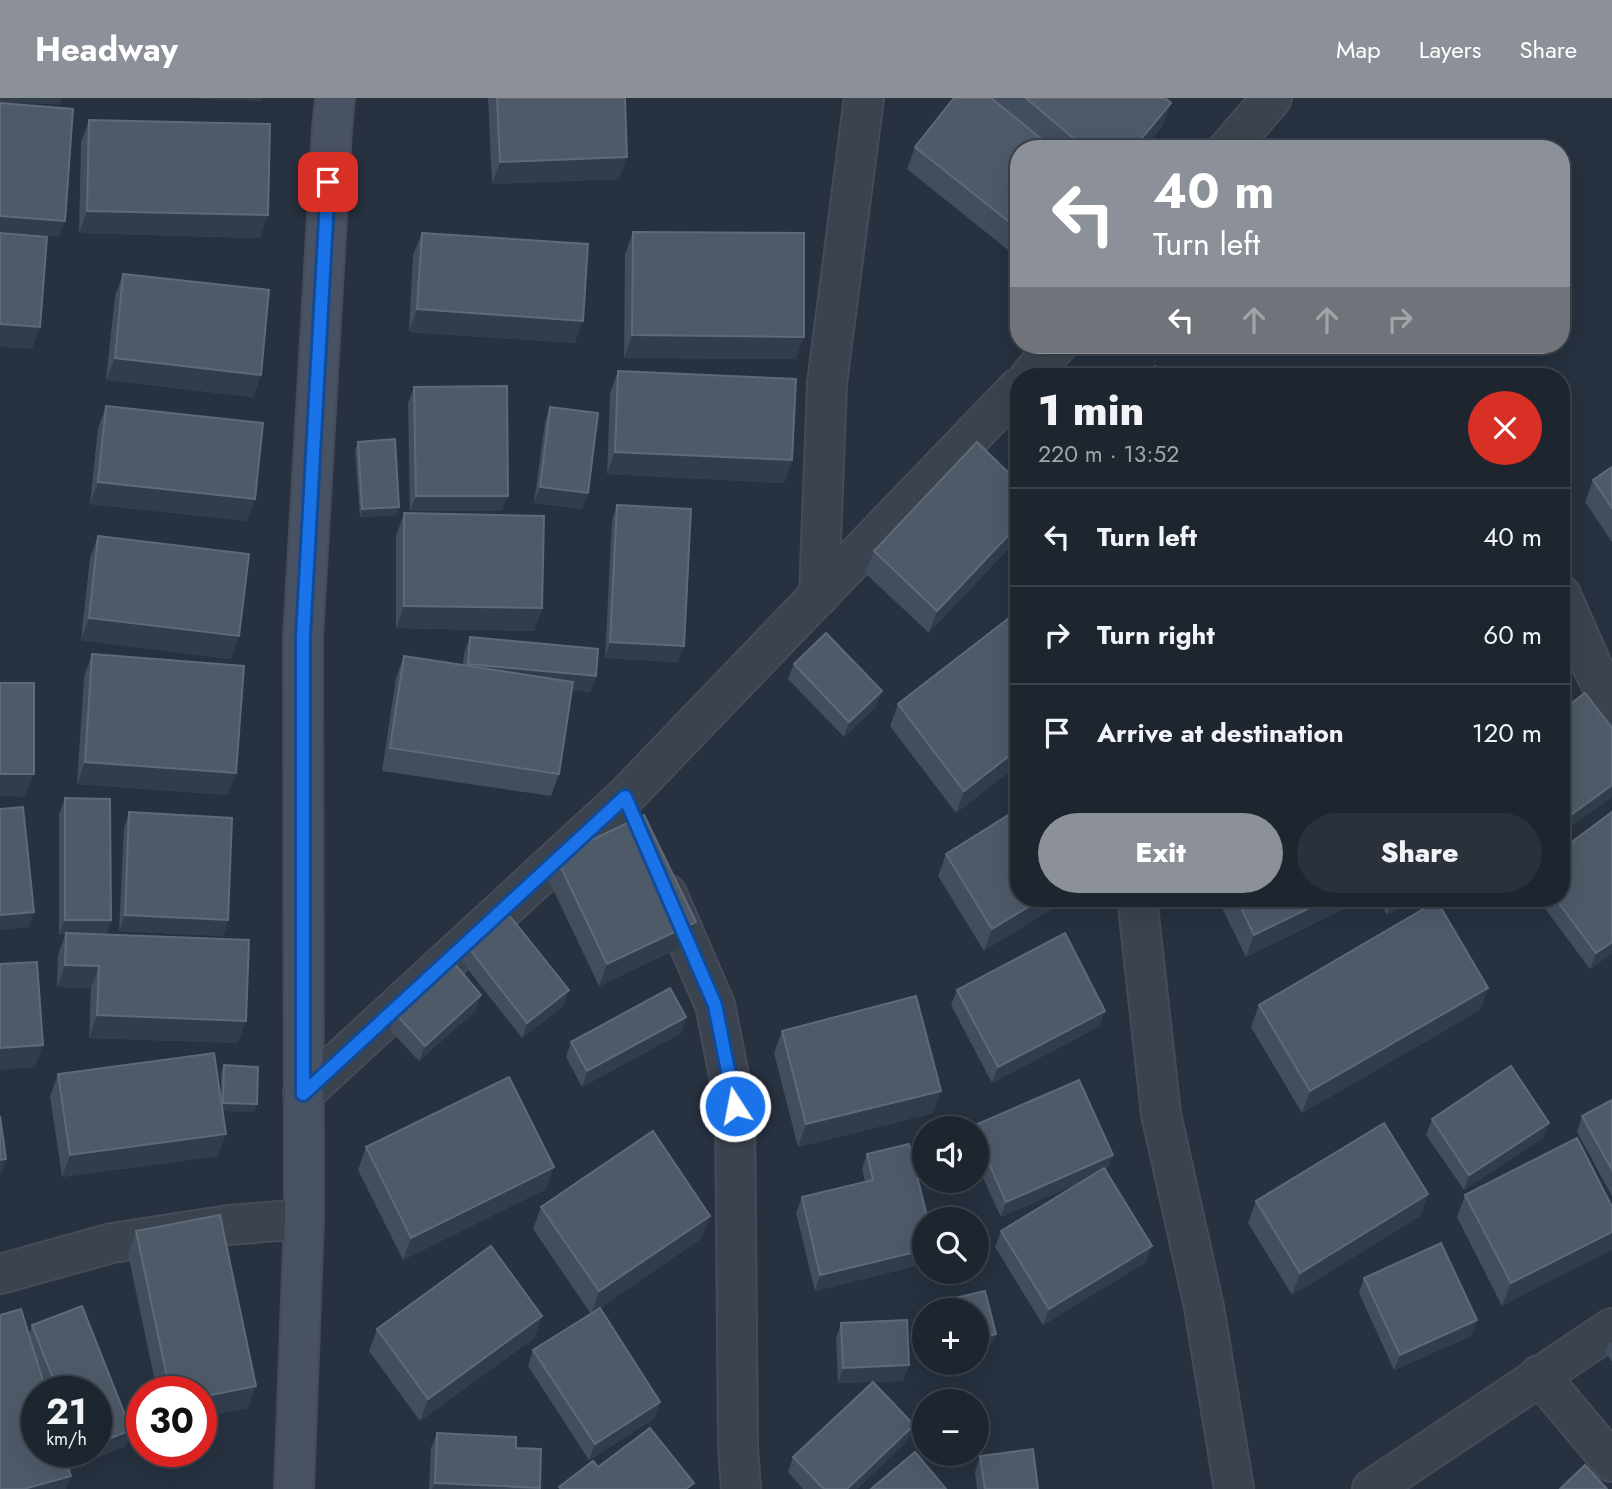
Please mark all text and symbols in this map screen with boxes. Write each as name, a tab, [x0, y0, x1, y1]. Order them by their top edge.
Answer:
text: Headway	[35, 26, 178, 73]
text: Map	[1336, 32, 1381, 67]
text: Layers	[1419, 32, 1481, 67]
text: Share	[1519, 32, 1577, 67]
pin	[298, 152, 358, 212]
text: 40 m	[1153, 156, 1275, 226]
icon: arrive	[309, 163, 347, 201]
icon: left	[1038, 168, 1129, 259]
text: Turn left	[1153, 221, 1260, 267]
icon: left	[1162, 301, 1200, 339]
icon: ahead	[1235, 301, 1273, 339]
icon: ahead	[1308, 301, 1346, 339]
icon: right	[1381, 301, 1419, 339]
text: 1 min	[1038, 380, 1144, 441]
button: close	[1468, 391, 1542, 465]
text: 220 m · 13:52	[1038, 437, 1179, 471]
icon: left	[1038, 518, 1076, 556]
text: Turn left	[1097, 518, 1197, 556]
text: 40 m	[1483, 518, 1542, 556]
icon: right	[1038, 616, 1076, 654]
text: Turn right	[1097, 616, 1215, 654]
text: 60 m	[1483, 616, 1542, 654]
icon: arrive	[1038, 714, 1076, 752]
text: Arrive at destination	[1097, 714, 1344, 752]
text: 120 m	[1472, 714, 1542, 752]
button: Exit	[1038, 813, 1283, 893]
button: Share	[1297, 813, 1542, 893]
position arrow	[698, 1069, 772, 1143]
map controls	[912, 1116, 989, 1466]
button: sound	[912, 1116, 989, 1193]
button: search	[912, 1207, 989, 1284]
button: +	[912, 1298, 989, 1375]
speed limit sign: 30	[126, 1376, 217, 1467]
text: 21	[46, 1387, 87, 1437]
button: −	[912, 1389, 989, 1466]
text: km/h	[46, 1426, 87, 1452]

